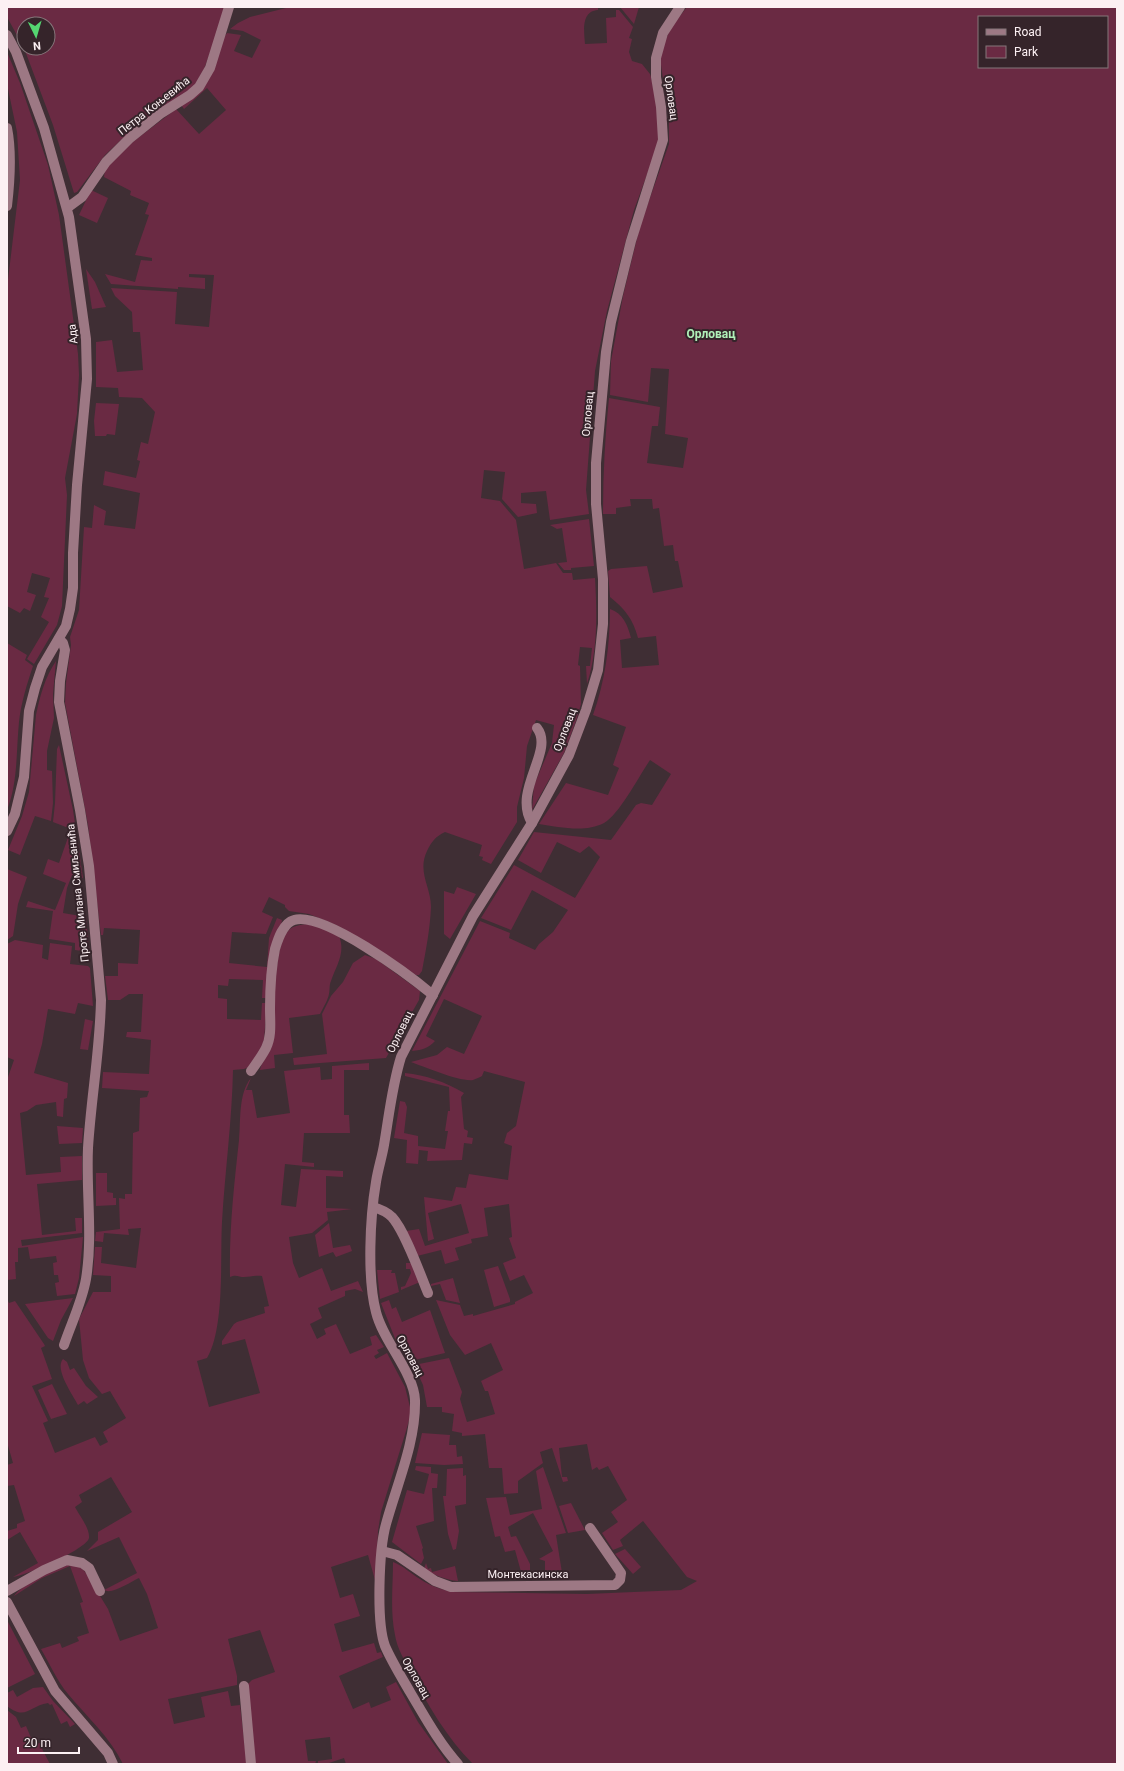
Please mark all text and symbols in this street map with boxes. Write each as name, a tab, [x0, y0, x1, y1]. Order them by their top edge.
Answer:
north arrow	[16, 16, 56, 56]
legend	[978, 16, 1108, 68]
text: Road	[1014, 25, 1042, 39]
text: N	[32, 39, 41, 52]
text: Park	[1014, 45, 1039, 59]
street label: Петра Коњевића	[116, 74, 192, 138]
street label: Орловац	[661, 75, 681, 122]
street label: Ада	[65, 323, 80, 345]
district label: Орловац	[686, 327, 736, 341]
street label: Орловац	[580, 391, 596, 437]
street label: Орловац	[551, 706, 579, 753]
street label: Проте Милана Смиљанића	[64, 823, 92, 963]
street label: Орловац	[384, 1008, 416, 1055]
street label: Орловац	[394, 1333, 427, 1379]
street label: Монтекасинска	[488, 1568, 569, 1581]
street label: Орловац	[399, 1655, 433, 1701]
scale bar	[18, 1729, 79, 1755]
text: 20 m	[24, 1736, 51, 1750]

